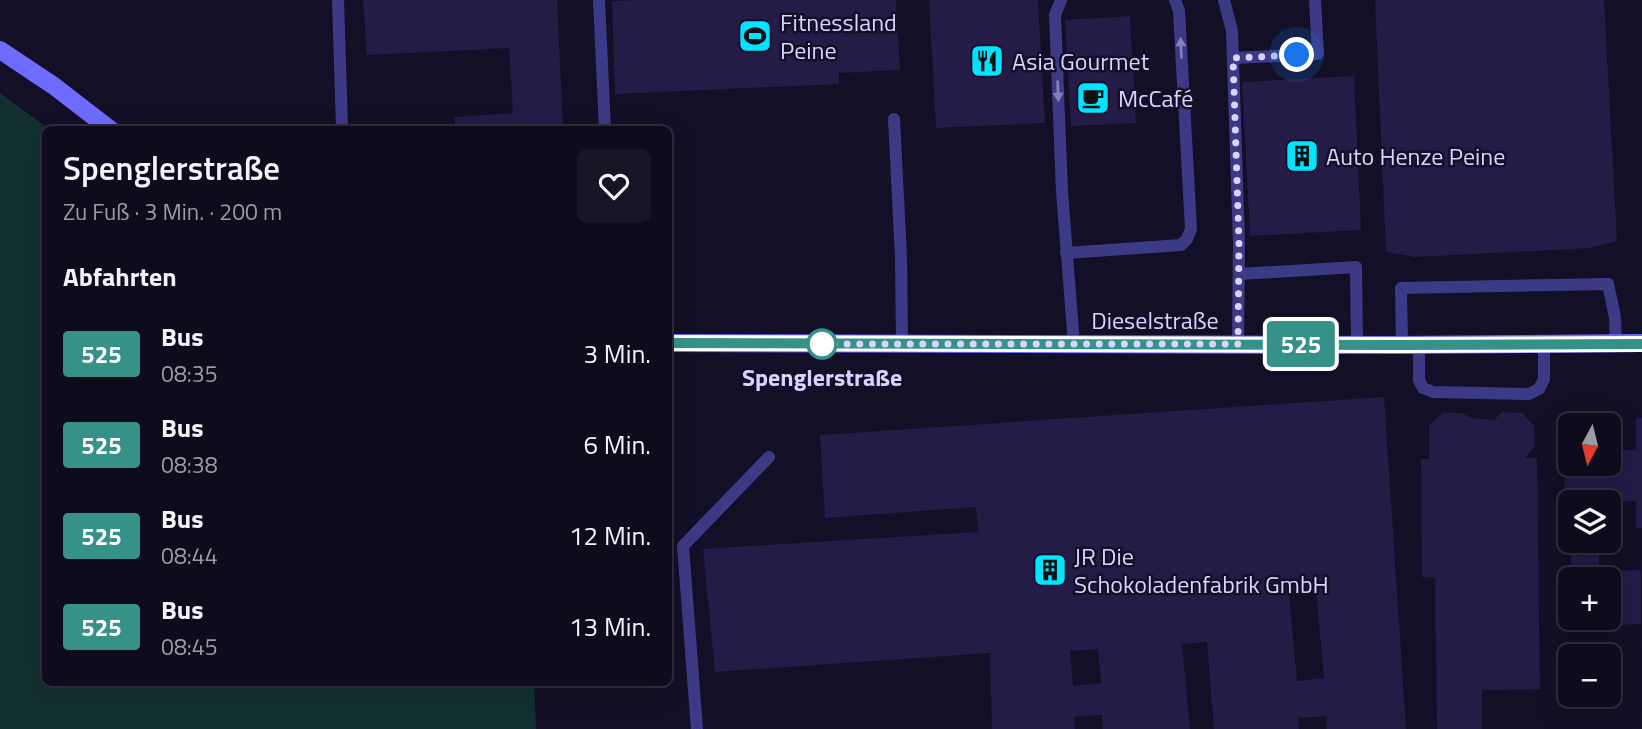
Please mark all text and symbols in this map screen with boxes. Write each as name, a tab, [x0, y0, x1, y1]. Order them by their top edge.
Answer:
place label: Fitnessland Peine	[780, 4, 897, 68]
sports icon: Fitnessland Peine	[736, 17, 774, 55]
one-way arrow	[1176, 37, 1187, 59]
your location	[1279, 37, 1314, 72]
restaurant icon: Asia Gourmet	[968, 42, 1006, 80]
place label: Asia Gourmet	[1012, 43, 1150, 79]
cafe icon: McCafé	[1074, 79, 1112, 117]
place label: McCafé	[1118, 80, 1193, 116]
one-way arrow	[1052, 81, 1063, 103]
building icon: Auto Henze Peine	[1283, 137, 1321, 175]
place label: Auto Henze Peine	[1326, 138, 1505, 174]
text: Spenglerstraße	[63, 143, 280, 193]
button: heart	[577, 149, 651, 223]
text: Zu Fuß · 3 Min. · 200 m	[63, 194, 282, 229]
text: Abfahrten	[63, 257, 177, 296]
street label: Dieselstraße	[1091, 302, 1219, 338]
text: Bus	[161, 317, 203, 356]
line badge: 525	[1261, 321, 1341, 367]
text: 525	[1281, 326, 1321, 362]
marker: Spenglerstraße	[807, 329, 837, 359]
text: 3 Min.	[584, 334, 651, 373]
text: 525	[81, 336, 122, 372]
text: 08:35	[161, 356, 218, 391]
place label: Spenglerstraße	[742, 359, 902, 395]
text: Bus	[161, 408, 203, 447]
north arrow	[1558, 413, 1620, 476]
map controls	[1558, 413, 1621, 707]
text: 6 Min.	[584, 425, 651, 464]
text: 525	[81, 427, 122, 463]
text: 08:38	[161, 447, 218, 482]
button: layers	[1558, 490, 1621, 553]
text: Bus	[161, 499, 203, 538]
text: 12 Min.	[569, 516, 651, 555]
text: 525	[81, 518, 122, 554]
text: 08:44	[161, 538, 218, 573]
place label: JR Die Schokoladenfabrik GmbH	[1074, 538, 1329, 602]
building icon: JR Die Schokoladenfabrik GmbH	[1031, 551, 1069, 589]
button: +	[1558, 567, 1621, 630]
text: Bus	[161, 590, 203, 629]
text: 13 Min.	[569, 607, 651, 646]
text: 525	[81, 609, 122, 645]
text: 08:45	[161, 629, 218, 664]
button: −	[1558, 644, 1621, 707]

